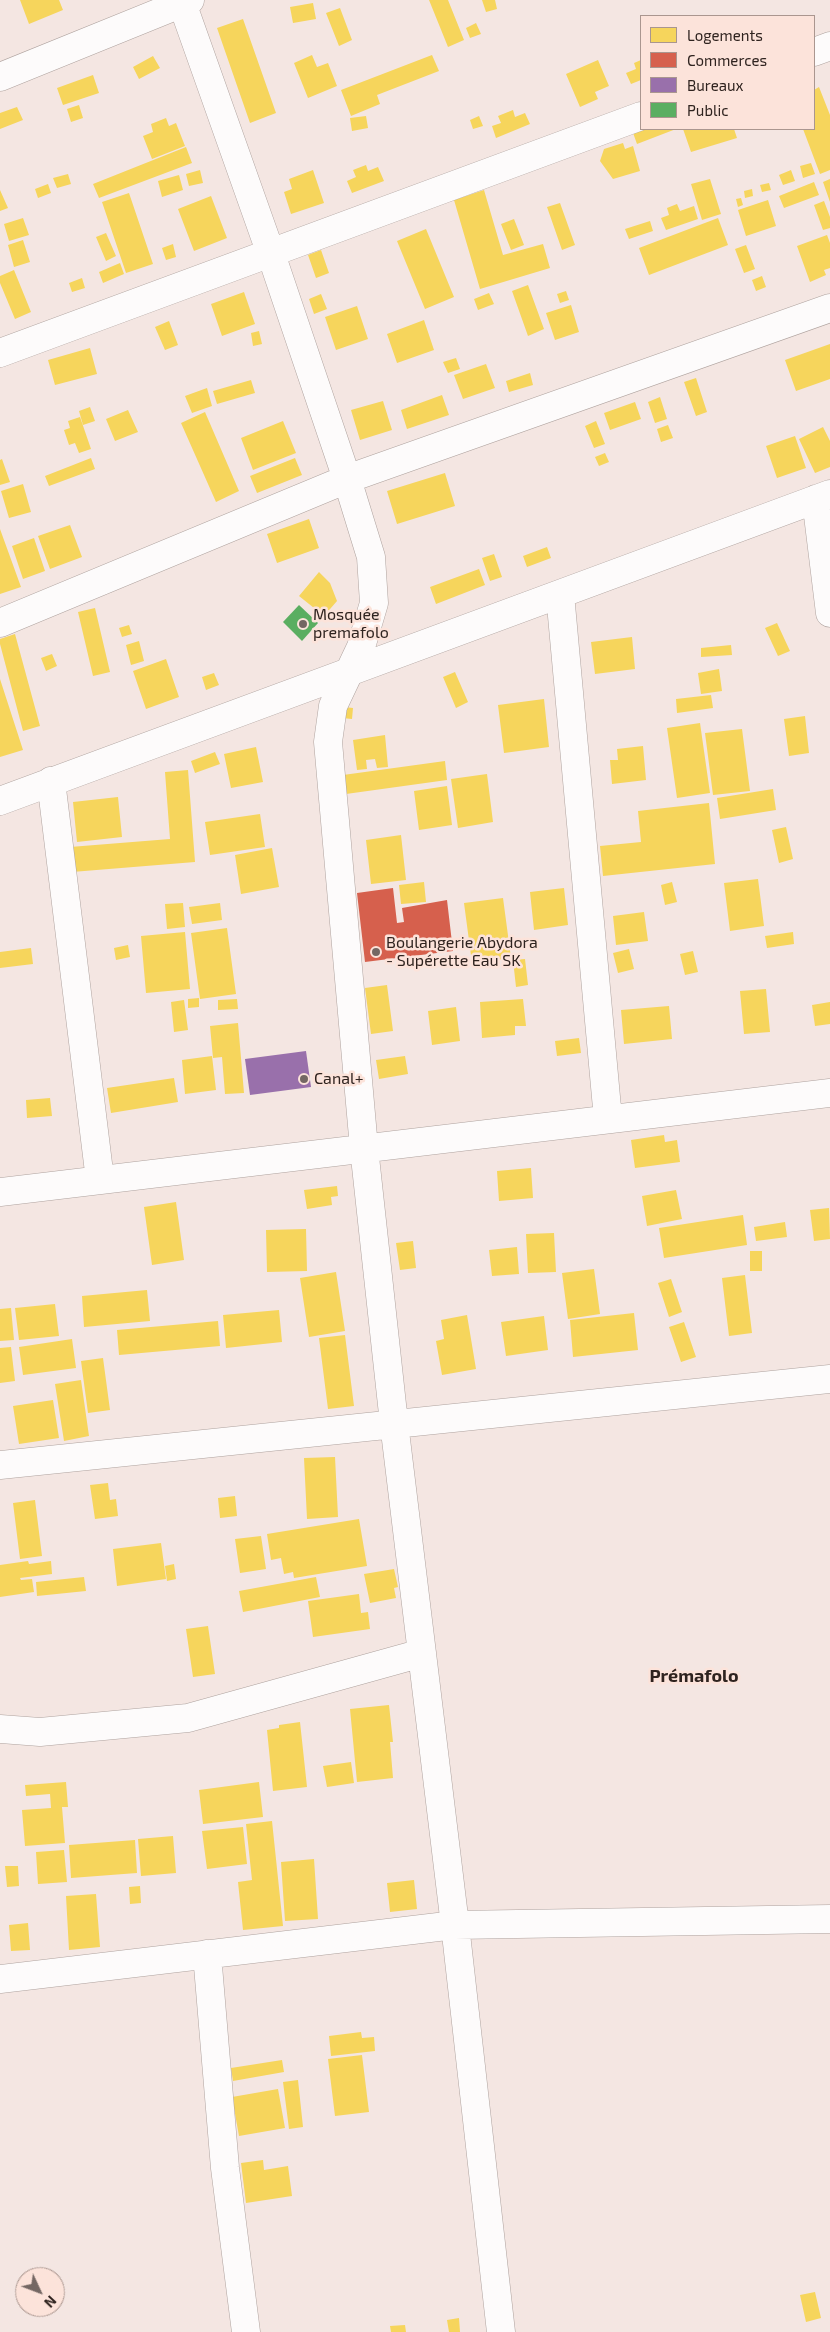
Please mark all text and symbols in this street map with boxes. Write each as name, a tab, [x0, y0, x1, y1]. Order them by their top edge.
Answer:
legend	[640, 15, 815, 130]
text: Logements	[687, 26, 763, 44]
text: Commerces	[687, 51, 767, 69]
text: Bureaux	[687, 76, 743, 94]
text: Public	[687, 101, 728, 119]
place label: Mosquée premafolo	[313, 605, 389, 643]
marker: Mosquée premafolo	[297, 618, 309, 630]
place label: Boulangerie Abydora - Supérette Eau SK	[386, 933, 538, 971]
marker: Boulangerie Abydora - Supérette Eau SK	[370, 946, 382, 958]
place label: Canal+	[314, 1069, 364, 1089]
marker: Canal+	[298, 1073, 310, 1085]
district label: Prémafolo	[649, 1665, 739, 1687]
north arrow	[15, 2267, 65, 2317]
text: N	[41, 2292, 60, 2311]

